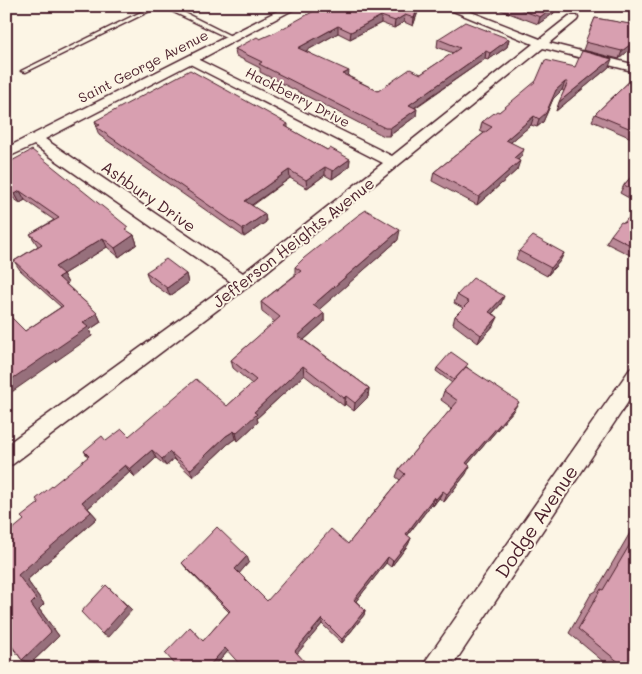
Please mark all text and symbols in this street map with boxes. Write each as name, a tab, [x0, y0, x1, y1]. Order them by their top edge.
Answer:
street label: Saint George Avenue	[75, 25, 211, 107]
street label: Hackberry Drive	[243, 62, 353, 132]
street label: Ashbury Drive	[98, 156, 200, 236]
street label: Jefferson Heights Avenue	[208, 172, 378, 312]
street label: Dodge Avenue	[489, 460, 583, 582]

